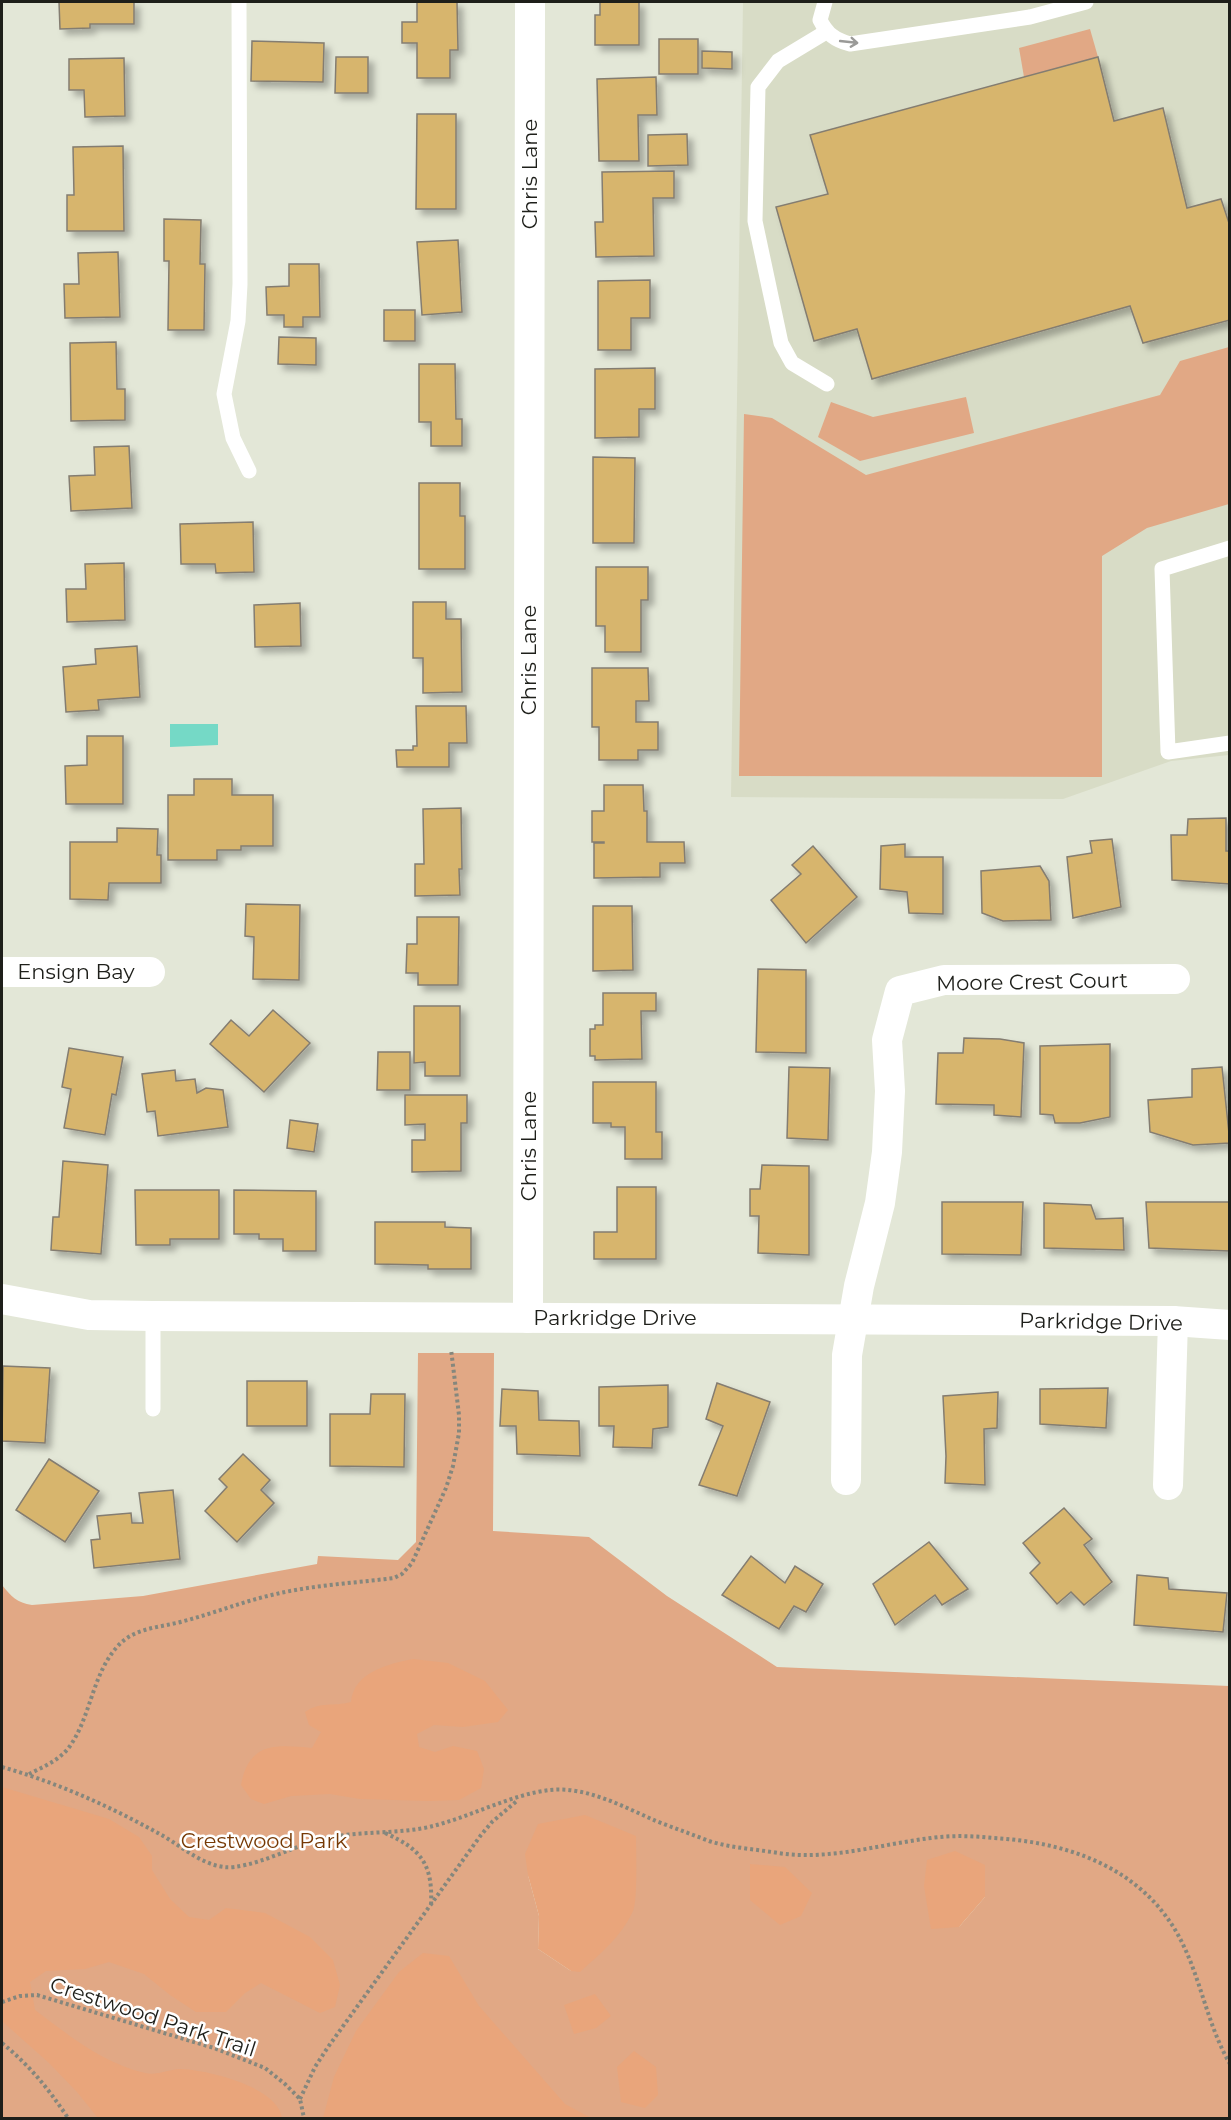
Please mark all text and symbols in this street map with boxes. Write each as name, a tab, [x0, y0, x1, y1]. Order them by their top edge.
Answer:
one-way arrow	[839, 37, 858, 48]
street label: Chris Lane	[517, 119, 542, 229]
street label: Chris Lane	[516, 605, 541, 715]
street label: Ensign Bay	[17, 959, 135, 984]
street label: Moore Crest Court	[936, 967, 1128, 996]
street label: Chris Lane	[516, 1091, 541, 1201]
street label: Parkridge Drive	[533, 1305, 697, 1330]
street label: Parkridge Drive	[1019, 1308, 1183, 1335]
park label: Crestwood Park	[181, 1828, 348, 1853]
street label: Crestwood Park Trail	[47, 1971, 259, 2062]

